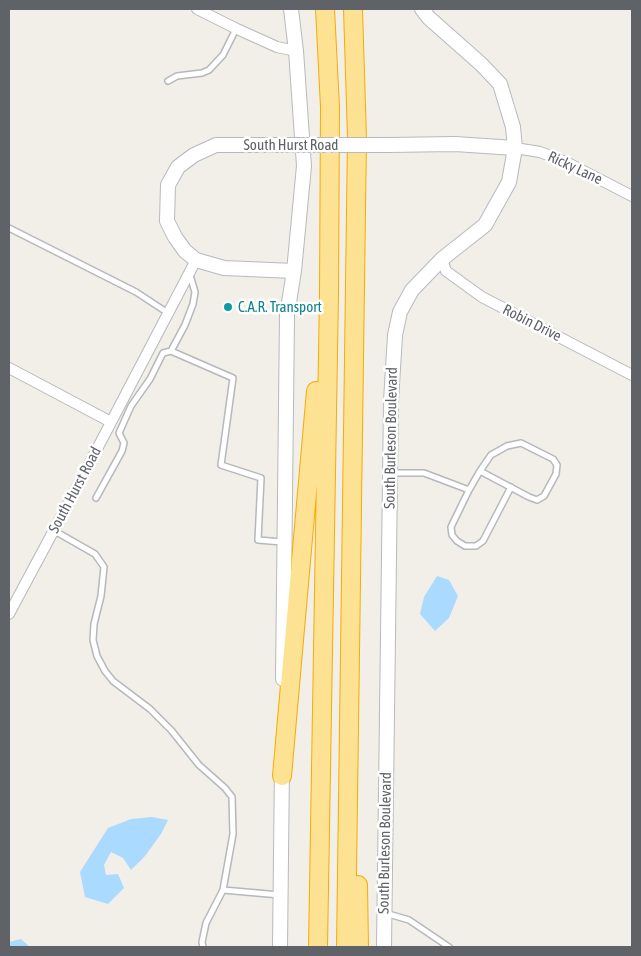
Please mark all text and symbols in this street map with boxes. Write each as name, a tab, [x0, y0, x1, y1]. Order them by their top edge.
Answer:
street label: South Hurst Road	[244, 136, 338, 154]
street label: Ricky Lane	[545, 148, 605, 188]
place label: C.A.R. Transport	[238, 298, 322, 316]
marker: C.A.R. Transport	[222, 301, 234, 313]
street label: Robin Drive	[500, 301, 564, 345]
street label: South Burleson Boulevard	[381, 367, 401, 509]
street label: South Hurst Road	[45, 444, 105, 536]
street label: South Burleson Boulevard	[375, 772, 395, 914]

